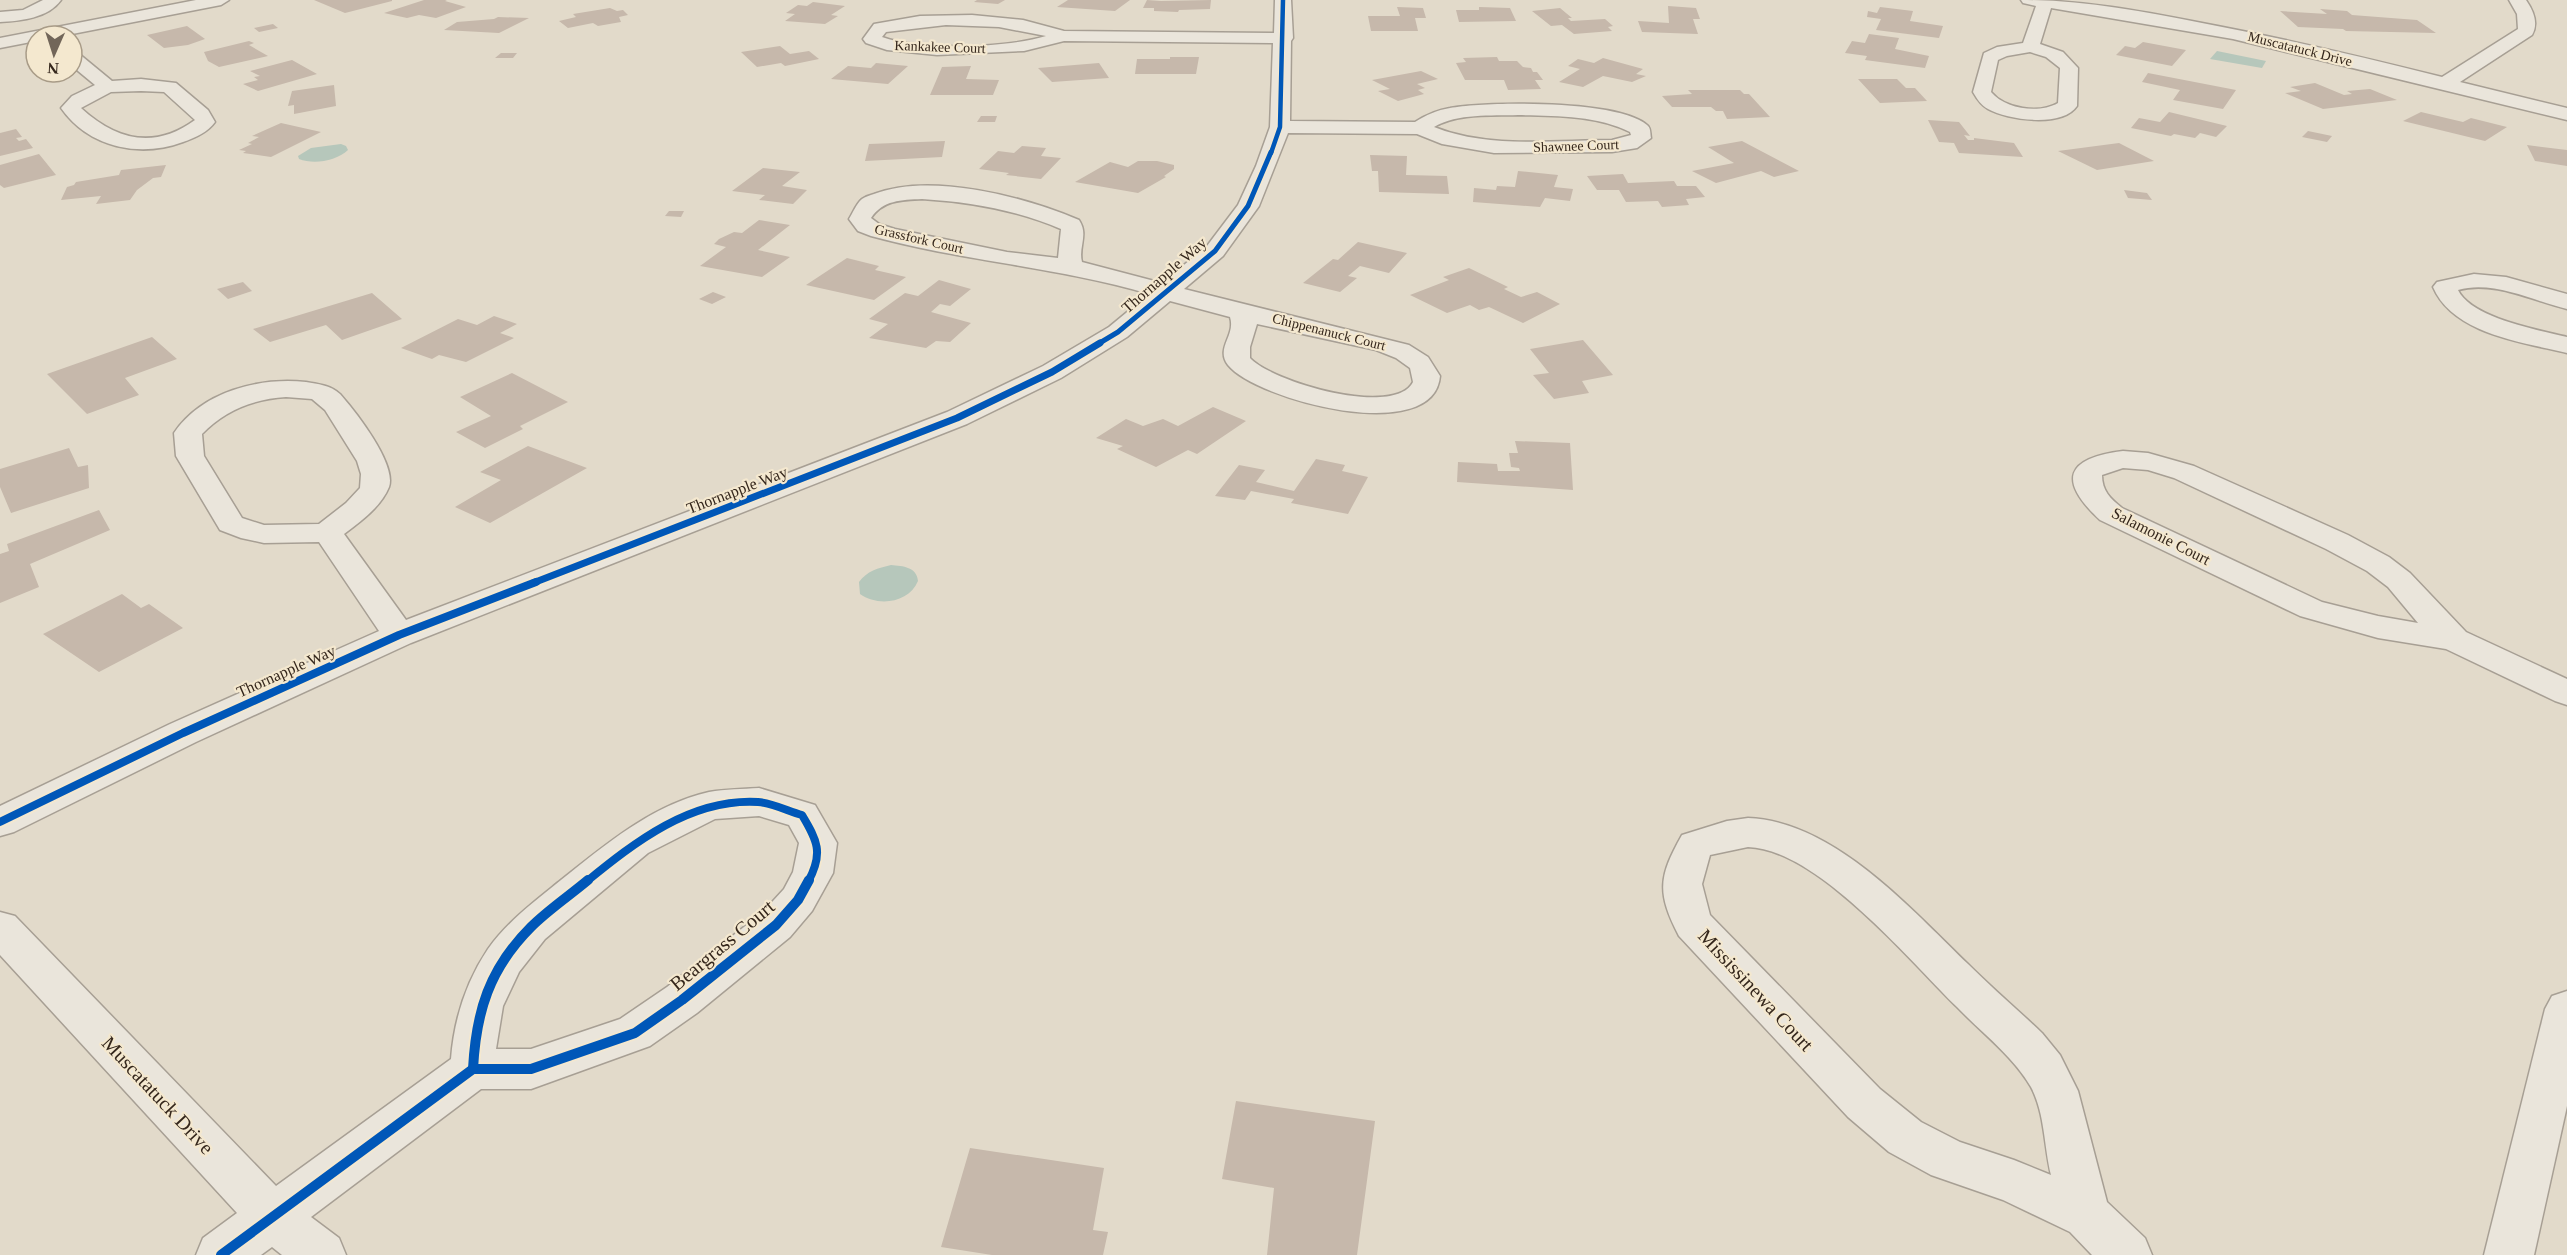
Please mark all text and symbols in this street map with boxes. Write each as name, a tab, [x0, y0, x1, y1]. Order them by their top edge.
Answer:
north arrow	[24, 24, 84, 84]
street label: Muscatatuck Drive	[2246, 29, 2354, 69]
street label: Kankakee Court	[894, 38, 986, 56]
text: N	[47, 60, 59, 77]
street label: Shawnee Court	[1533, 137, 1619, 155]
street label: Grassfork Court	[873, 222, 965, 257]
street label: Thornapple Way	[1118, 234, 1210, 317]
street label: Chippenanuck Court	[1271, 311, 1387, 353]
street label: Thornapple Way	[684, 463, 790, 518]
street label: Salamonie Court	[2109, 504, 2213, 568]
street label: Thornapple Way	[234, 642, 338, 701]
street label: Beargrass Court	[665, 895, 779, 996]
street label: Mississinewa Court	[1694, 925, 1818, 1056]
street label: Muscatatuck Drive	[98, 1032, 218, 1158]

